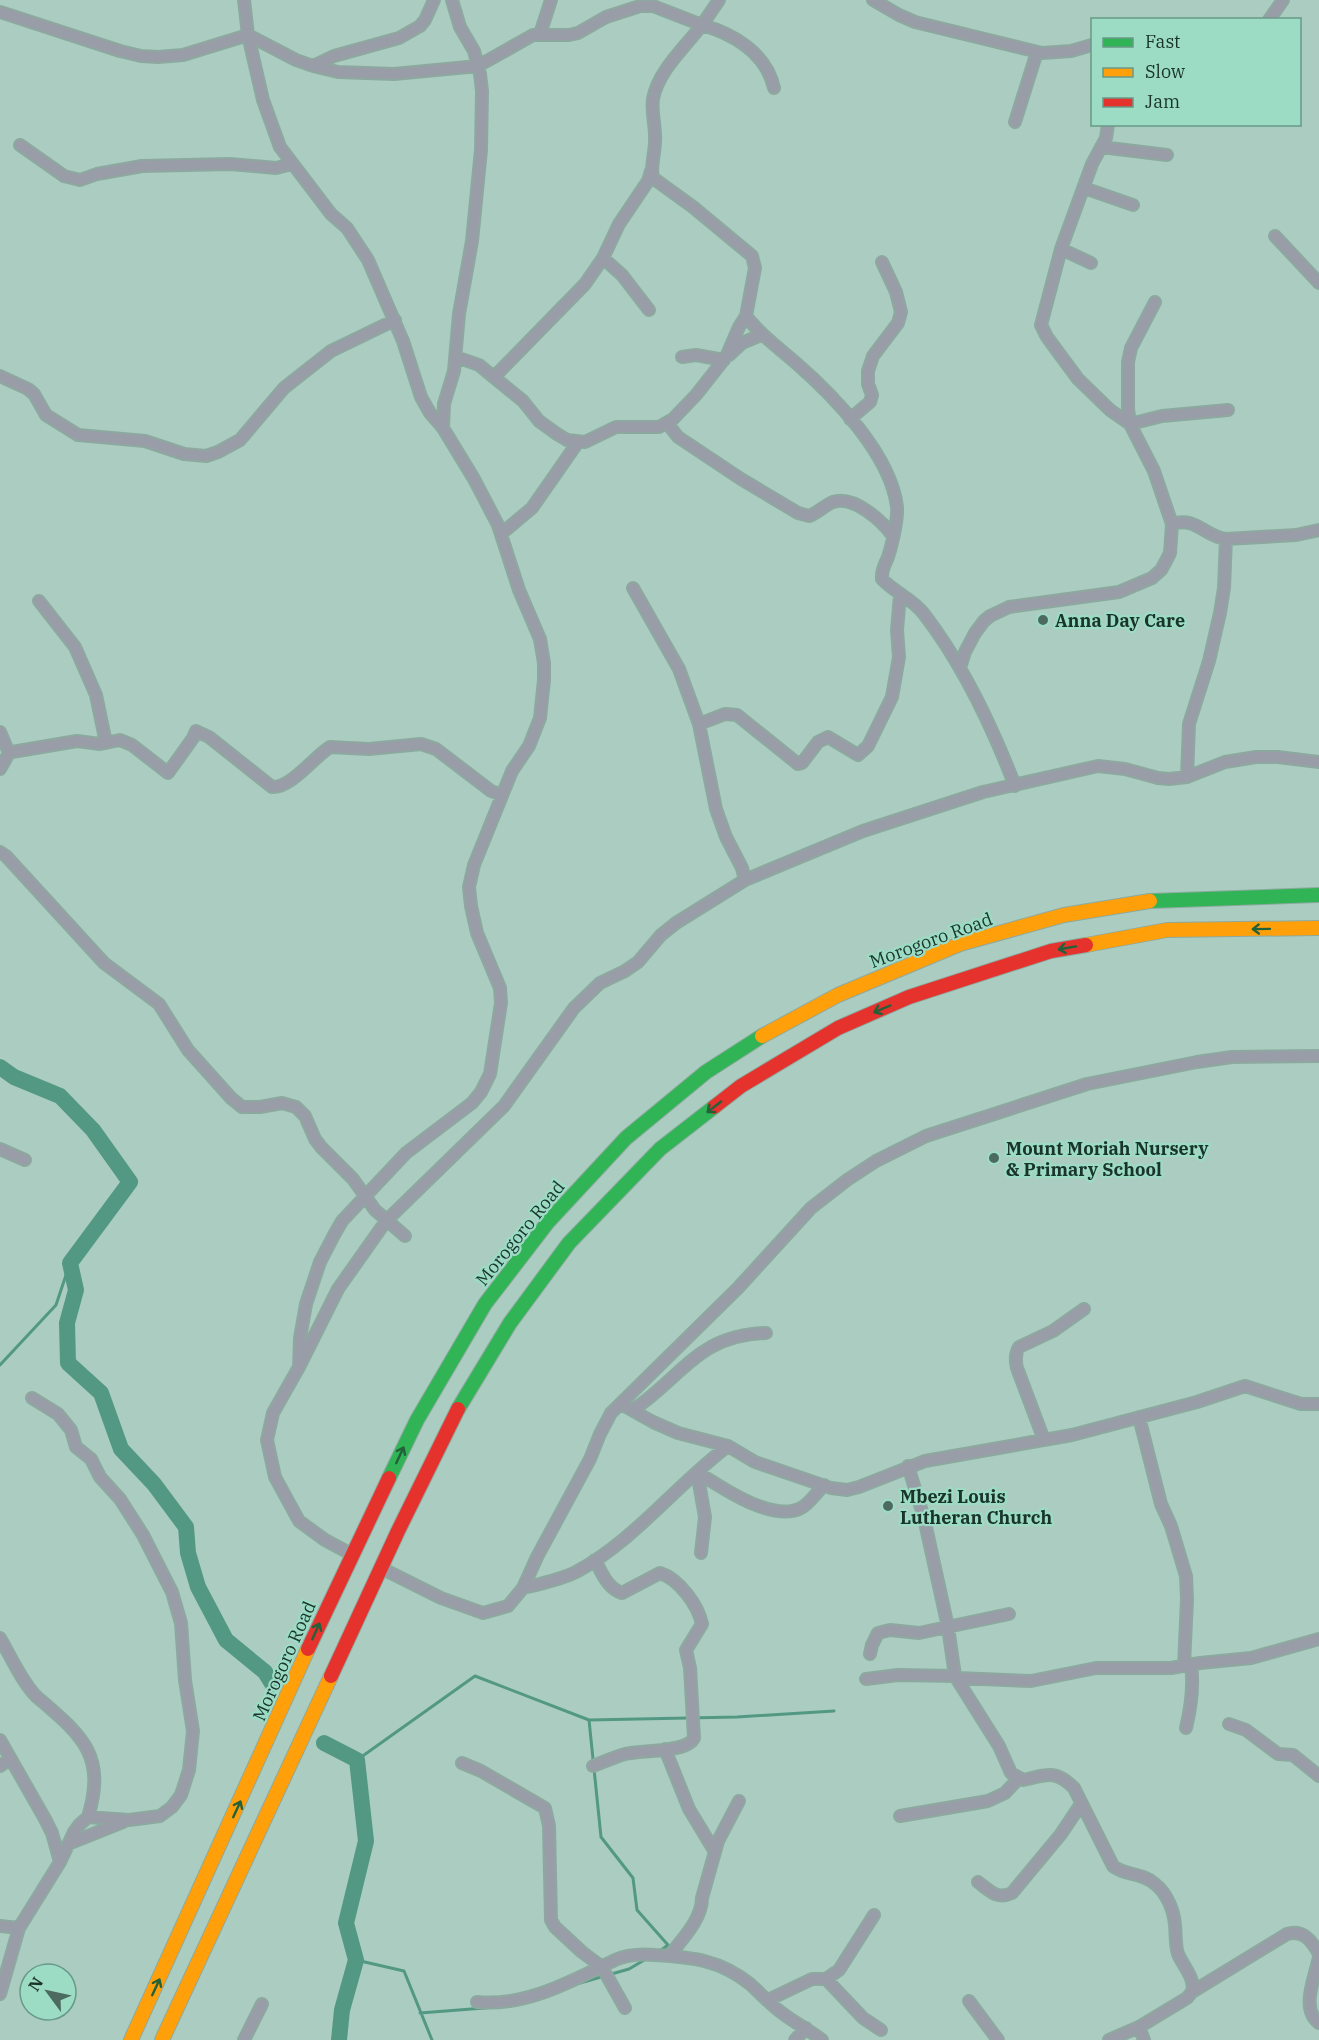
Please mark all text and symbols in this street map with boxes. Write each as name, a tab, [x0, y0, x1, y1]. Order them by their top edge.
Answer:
legend	[1091, 18, 1301, 126]
text: Fast	[1145, 30, 1180, 53]
text: Slow	[1145, 60, 1185, 83]
text: Jam	[1145, 90, 1180, 113]
place label: Anna Day Care	[1055, 609, 1185, 632]
marker: Anna Day Care	[1036, 613, 1050, 627]
street label: Morogoro Road	[866, 907, 996, 973]
one-way arrow	[1251, 923, 1271, 934]
one-way arrow	[1058, 943, 1077, 954]
one-way arrow	[873, 1004, 892, 1015]
one-way arrow	[707, 1100, 723, 1113]
place label: Mount Moriah Nursery & Primary School	[1006, 1137, 1209, 1181]
marker: Mount Moriah Nursery & Primary School	[987, 1151, 1001, 1165]
street label: Morogoro Road	[470, 1176, 570, 1290]
one-way arrow	[394, 1447, 406, 1465]
place label: Mbezi Louis Lutheran Church	[900, 1485, 1052, 1529]
marker: Mbezi Louis Lutheran Church	[881, 1499, 895, 1513]
street label: Morogoro Road	[247, 1597, 321, 1725]
one-way arrow	[311, 1623, 323, 1641]
one-way arrow	[231, 1801, 243, 1819]
north arrow	[18, 1962, 78, 2022]
text: N	[24, 1973, 47, 1995]
one-way arrow	[150, 1978, 162, 1996]

